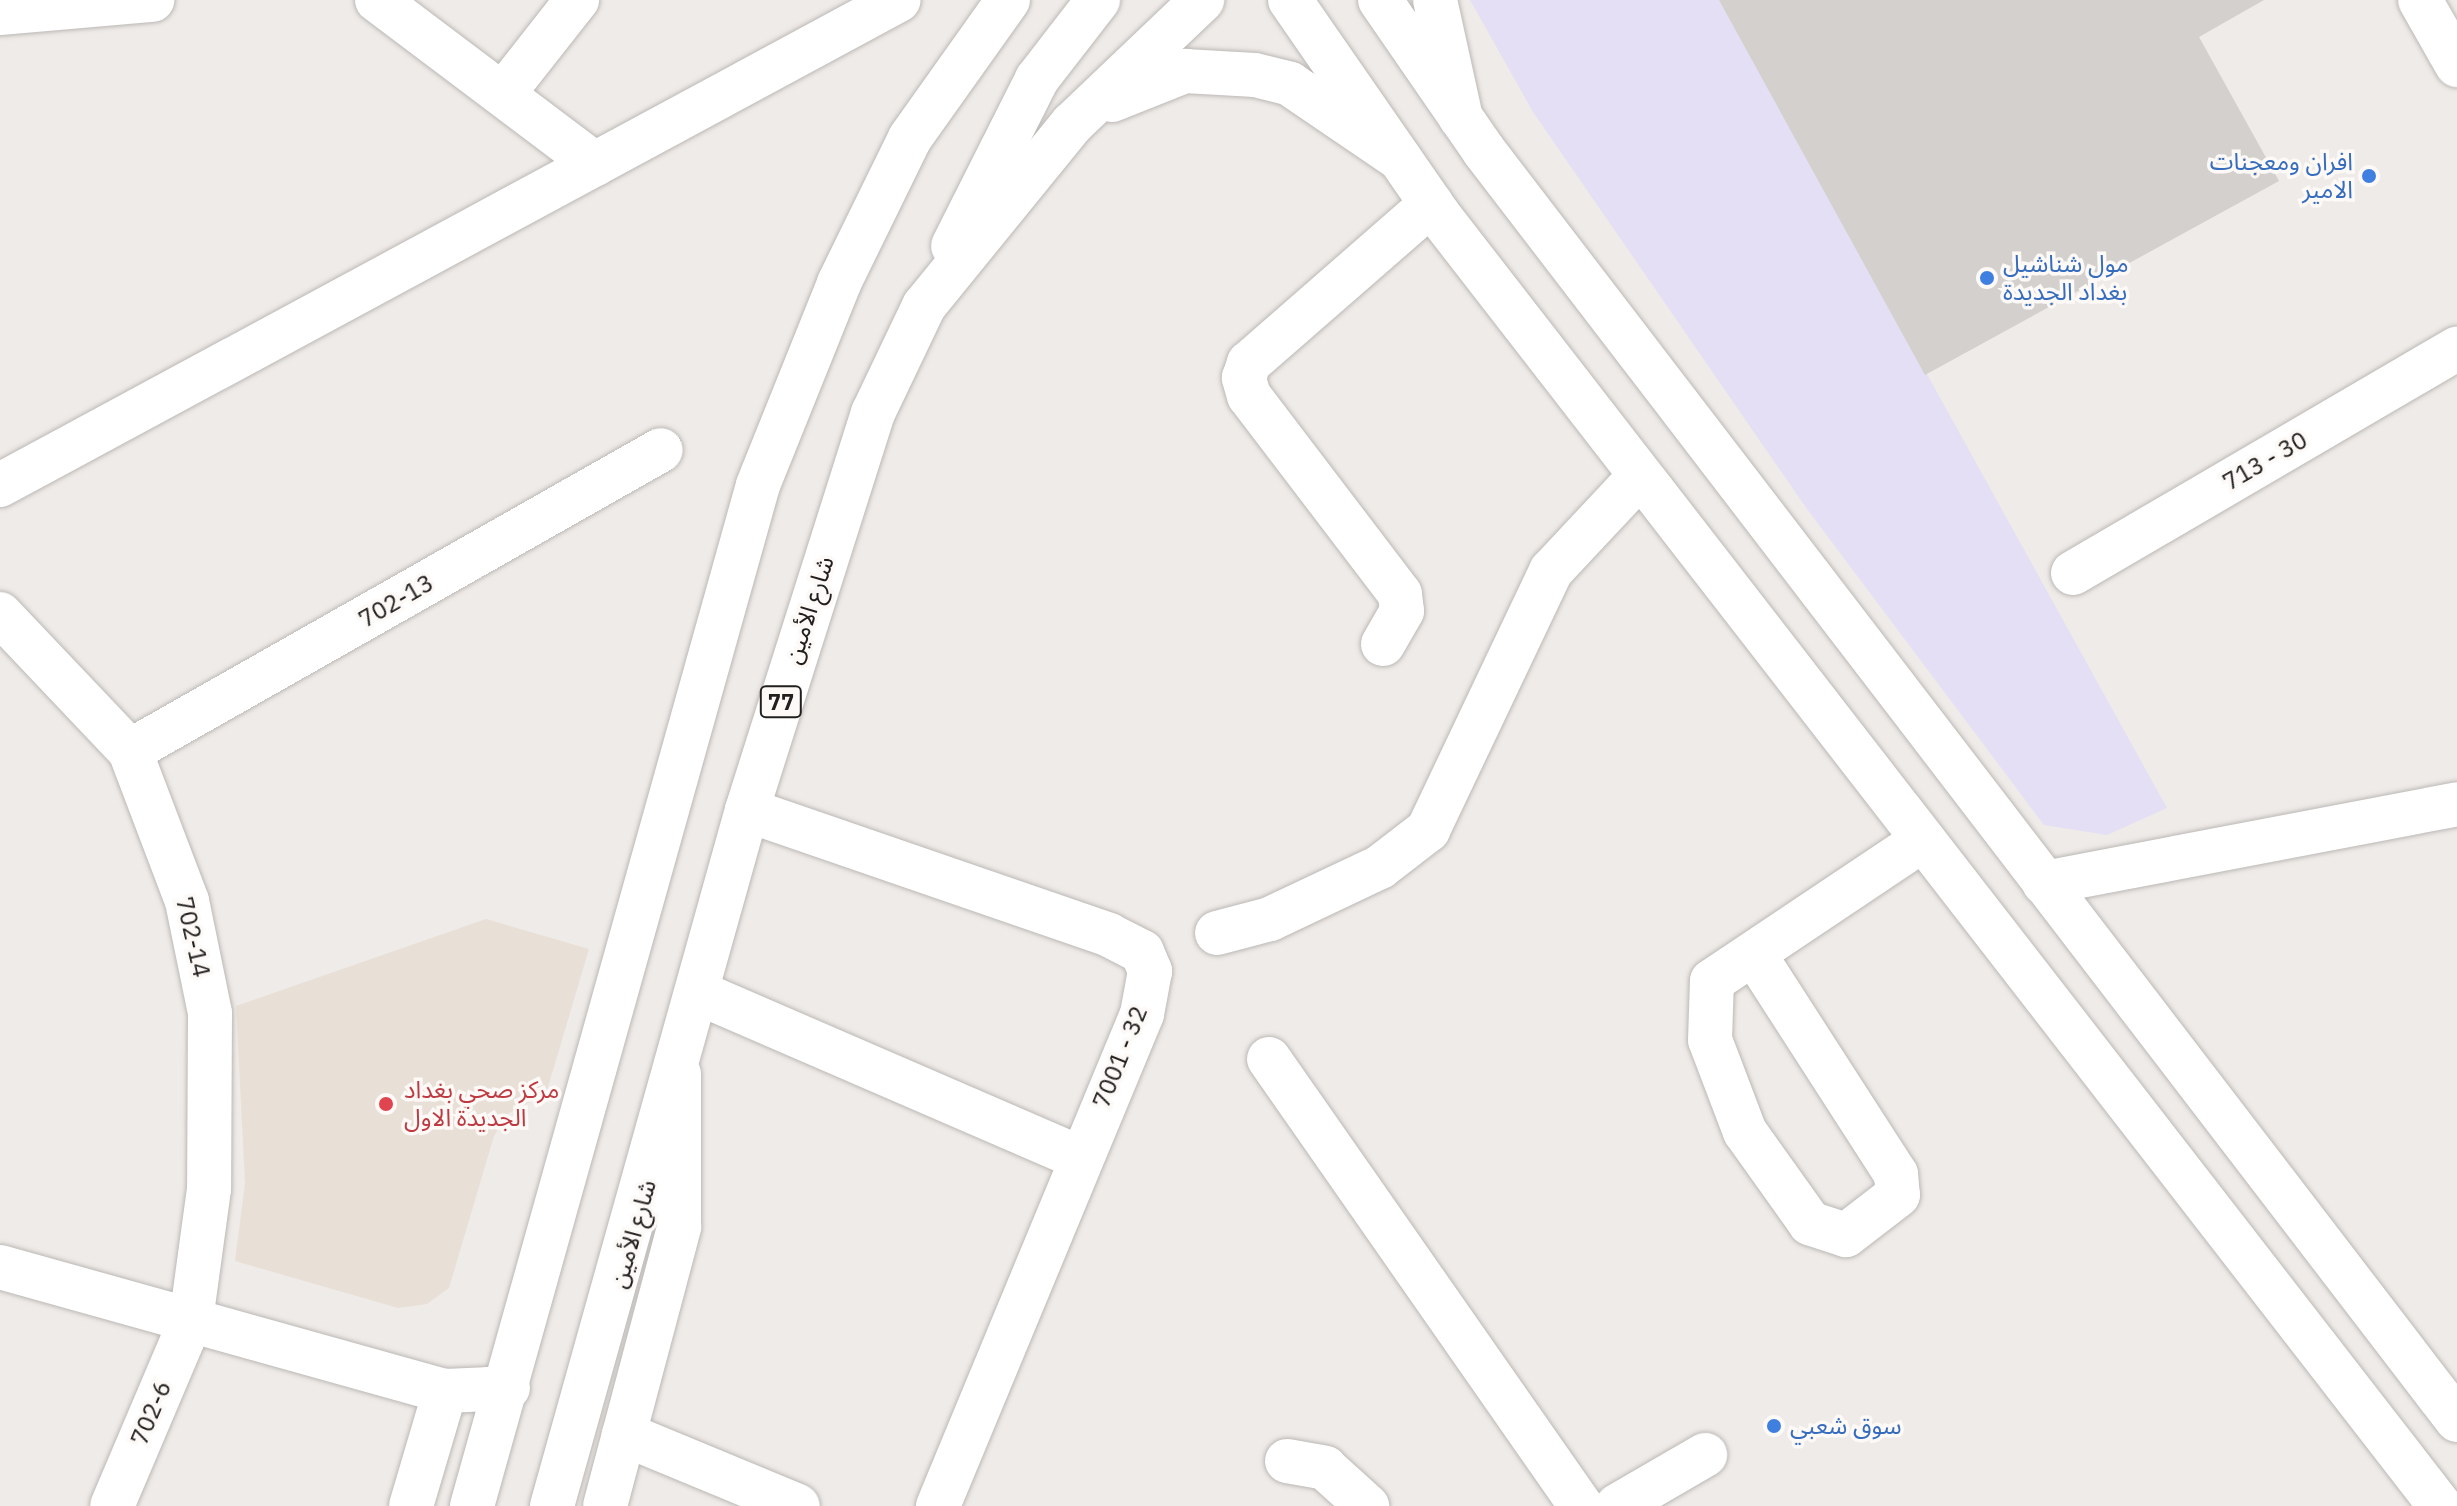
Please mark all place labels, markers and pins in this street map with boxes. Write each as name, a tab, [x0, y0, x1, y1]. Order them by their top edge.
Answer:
place label: افران ومعجنات الامير	[2210, 148, 2353, 204]
marker: افران ومعجنات الامير	[2360, 167, 2378, 185]
place label: مول شناشيل بغداد الجديدة	[2003, 250, 2129, 306]
marker: مول شناشيل بغداد الجديدة	[1978, 269, 1996, 287]
place label: مركز صحي بغداد الجديدة الاول	[404, 1076, 559, 1132]
marker: مركز صحي بغداد الجديدة الاول	[375, 1093, 397, 1115]
place label: سوق شعبي	[1790, 1412, 1902, 1440]
marker: سوق شعبي	[1765, 1417, 1783, 1435]

